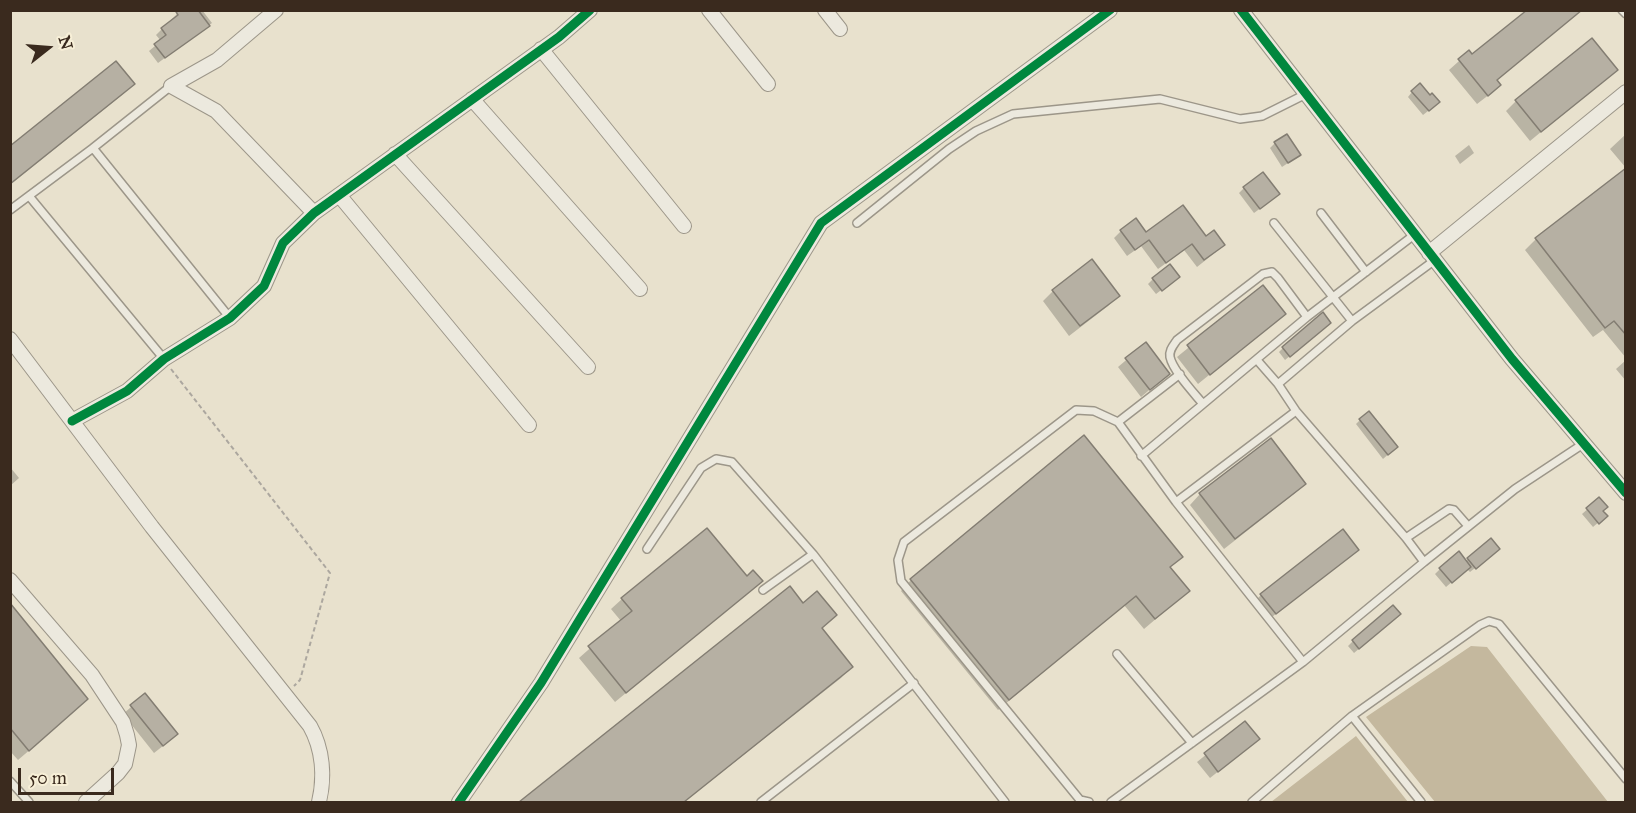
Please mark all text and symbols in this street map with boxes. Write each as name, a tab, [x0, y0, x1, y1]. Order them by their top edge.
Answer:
north arrow	[18, 18, 78, 78]
text: N	[55, 33, 77, 52]
scale bar	[21, 756, 117, 794]
text: 50 m	[29, 767, 67, 789]

